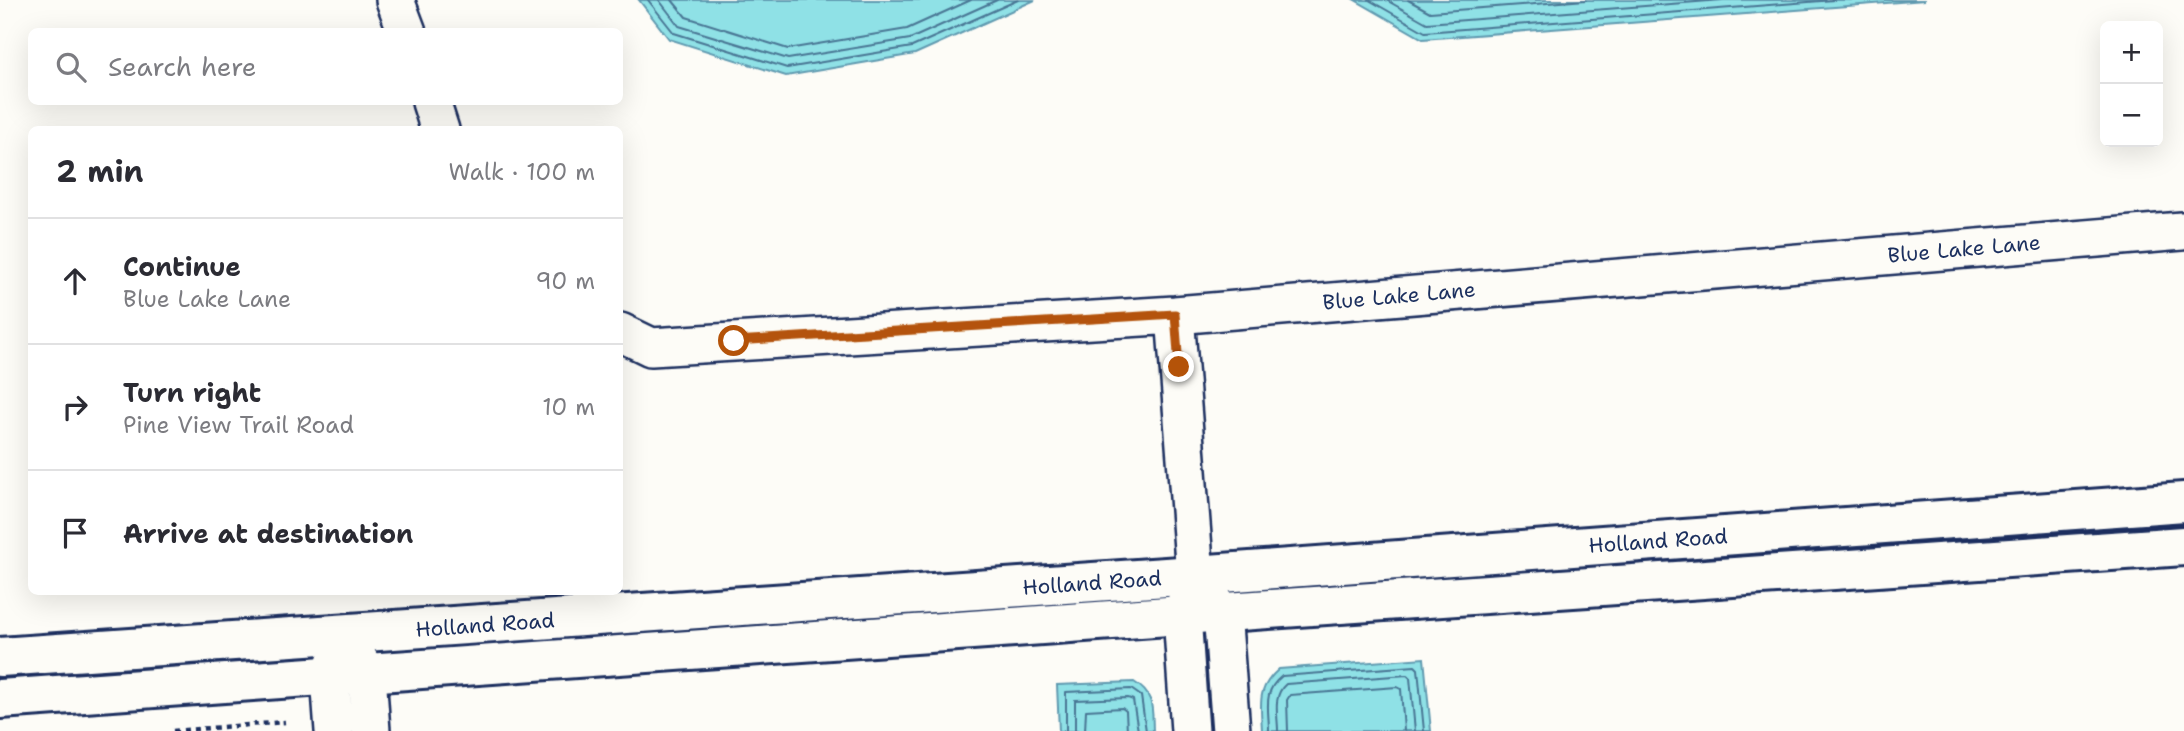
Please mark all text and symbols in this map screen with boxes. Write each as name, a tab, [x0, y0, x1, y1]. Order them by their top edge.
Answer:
map controls	[2100, 21, 2163, 147]
button: +	[2100, 21, 2163, 84]
search box	[28, 28, 623, 105]
icon: search	[52, 48, 90, 86]
text: Search here	[108, 49, 257, 84]
button: −	[2100, 84, 2163, 147]
text: 2 min	[56, 151, 143, 192]
text: Walk · 100 m	[449, 157, 595, 187]
street label: Blue Lake Lane	[1886, 228, 2042, 270]
text: Continue	[123, 249, 241, 284]
icon: ahead	[56, 262, 94, 300]
text: 90 m	[535, 266, 595, 296]
street label: Blue Lake Lane	[1321, 275, 1477, 317]
text: Blue Lake Lane	[123, 284, 291, 314]
route start	[718, 325, 749, 356]
route end	[1163, 351, 1194, 382]
text: Turn right	[123, 375, 261, 410]
icon: right	[56, 388, 94, 426]
text: 10 m	[542, 392, 595, 422]
text: Pine View Trail Road	[123, 410, 354, 440]
icon: arrive	[56, 514, 94, 552]
text: Arrive at destination	[123, 516, 413, 551]
street label: Holland Road	[1587, 522, 1729, 560]
street label: Holland Road	[1021, 564, 1163, 602]
street label: Holland Road	[414, 606, 556, 644]

